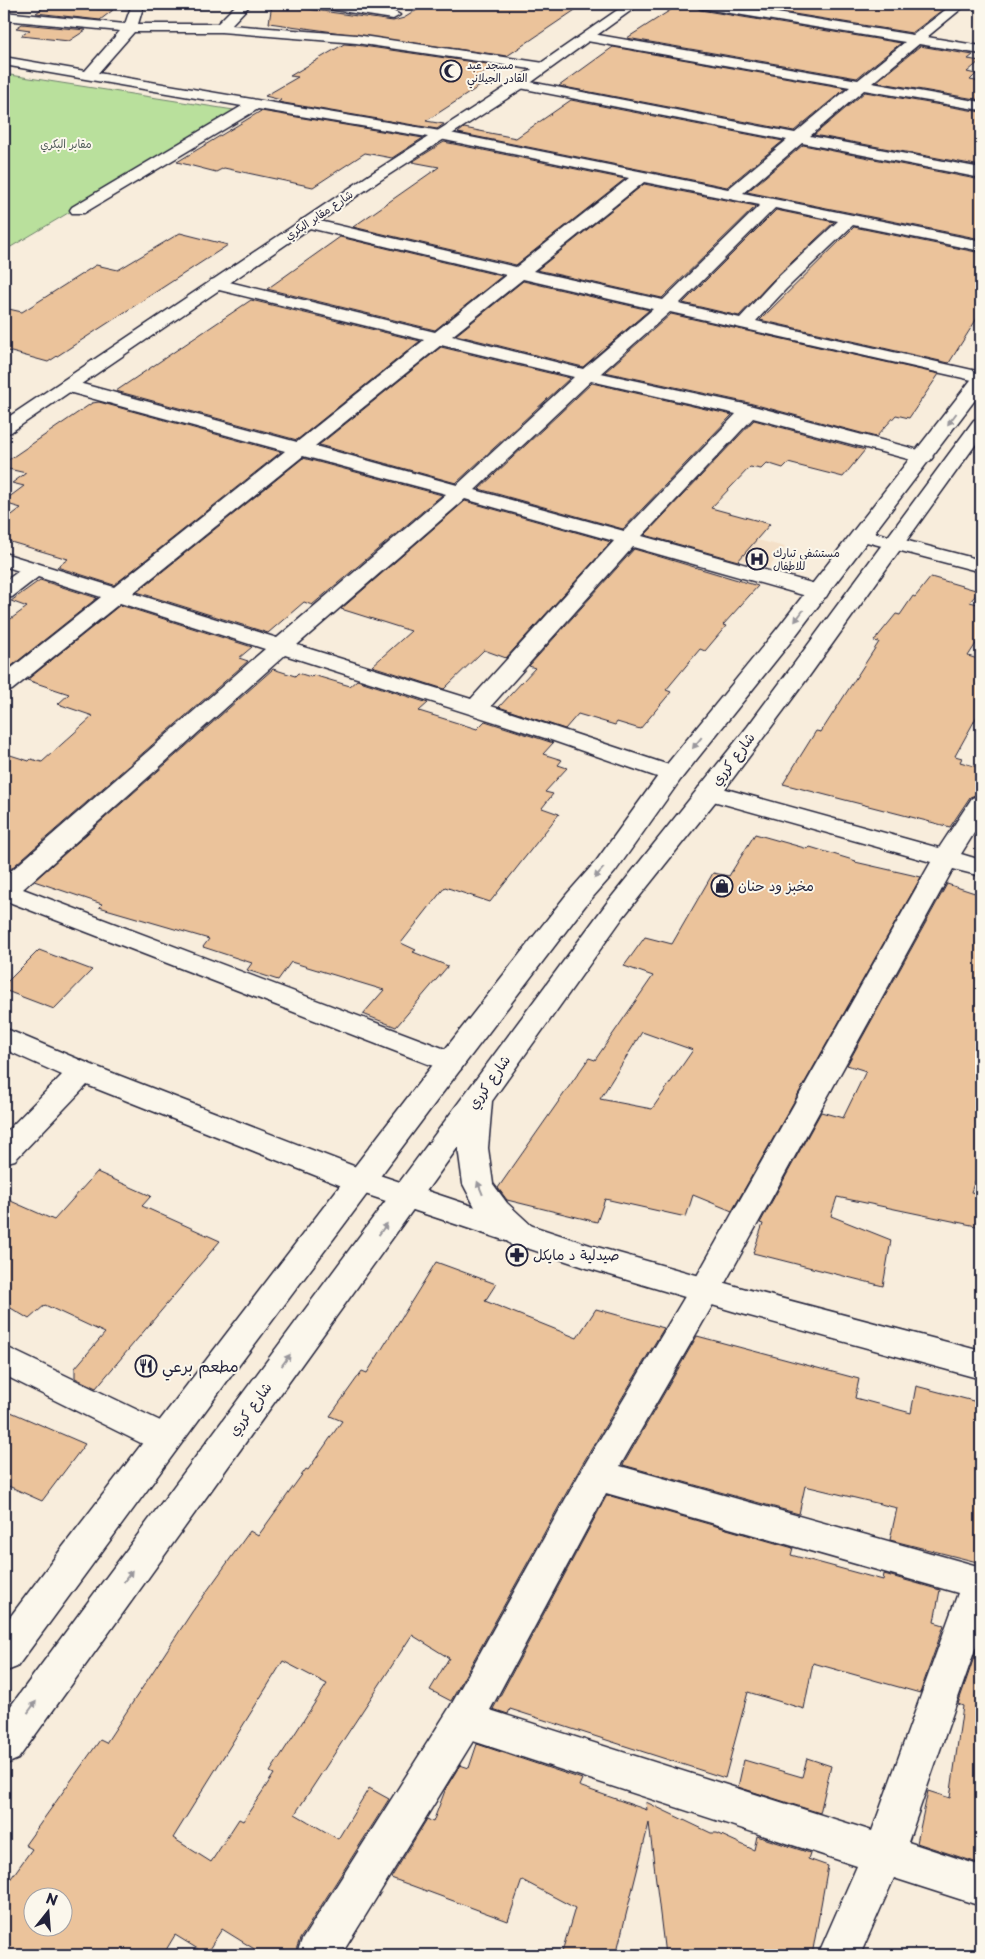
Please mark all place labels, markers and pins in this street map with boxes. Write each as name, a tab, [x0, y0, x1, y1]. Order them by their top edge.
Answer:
place label: مسجد عبد القادر الجيلاني	[467, 56, 528, 89]
mosque icon: مسجد عبد القادر الجيلاني	[439, 59, 463, 83]
place label: مستشفى تبارك للاطفال	[773, 544, 840, 574]
hospital icon: مستشفى تبارك للاطفال	[745, 547, 769, 571]
shop icon: مخبز ود حنان	[710, 874, 734, 898]
place label: مخبز ود حنان	[738, 875, 814, 896]
pharmacy icon: صيدلية د مايكل	[505, 1243, 529, 1267]
place label: صيدلية د مايكل	[533, 1244, 620, 1265]
place label: مطعم برعي	[162, 1353, 239, 1381]
restaurant icon: مطعم برعي	[134, 1354, 158, 1378]

